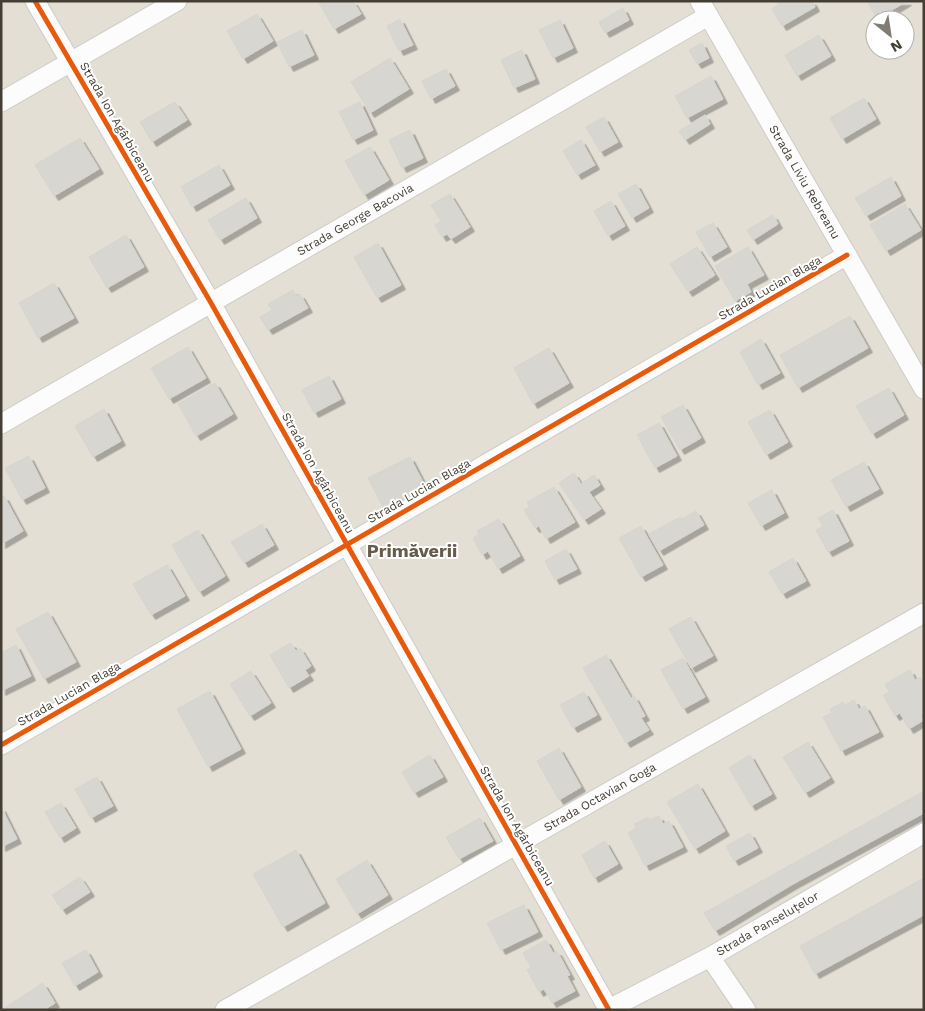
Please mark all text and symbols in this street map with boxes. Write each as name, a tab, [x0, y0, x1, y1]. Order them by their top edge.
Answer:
north arrow	[865, 10, 915, 60]
text: N	[888, 37, 905, 56]
street label: Strada Ion Agârbiceanu	[77, 60, 157, 184]
street label: Strada Liviu Rebreanu	[766, 123, 843, 241]
street label: Strada George Bacovia	[295, 180, 416, 259]
street label: Strada Lucian Blaga	[716, 253, 824, 323]
street label: Strada Ion Agârbiceanu	[279, 410, 357, 536]
street label: Strada Lucian Blaga	[365, 456, 473, 526]
district label: Primăverii	[367, 540, 457, 561]
street label: Strada Lucian Blaga	[15, 659, 123, 729]
street label: Strada Octavian Goga	[541, 760, 658, 835]
street label: Strada Ion Agârbiceanu	[477, 764, 557, 888]
street label: Strada Panseluțelor	[714, 889, 821, 959]

